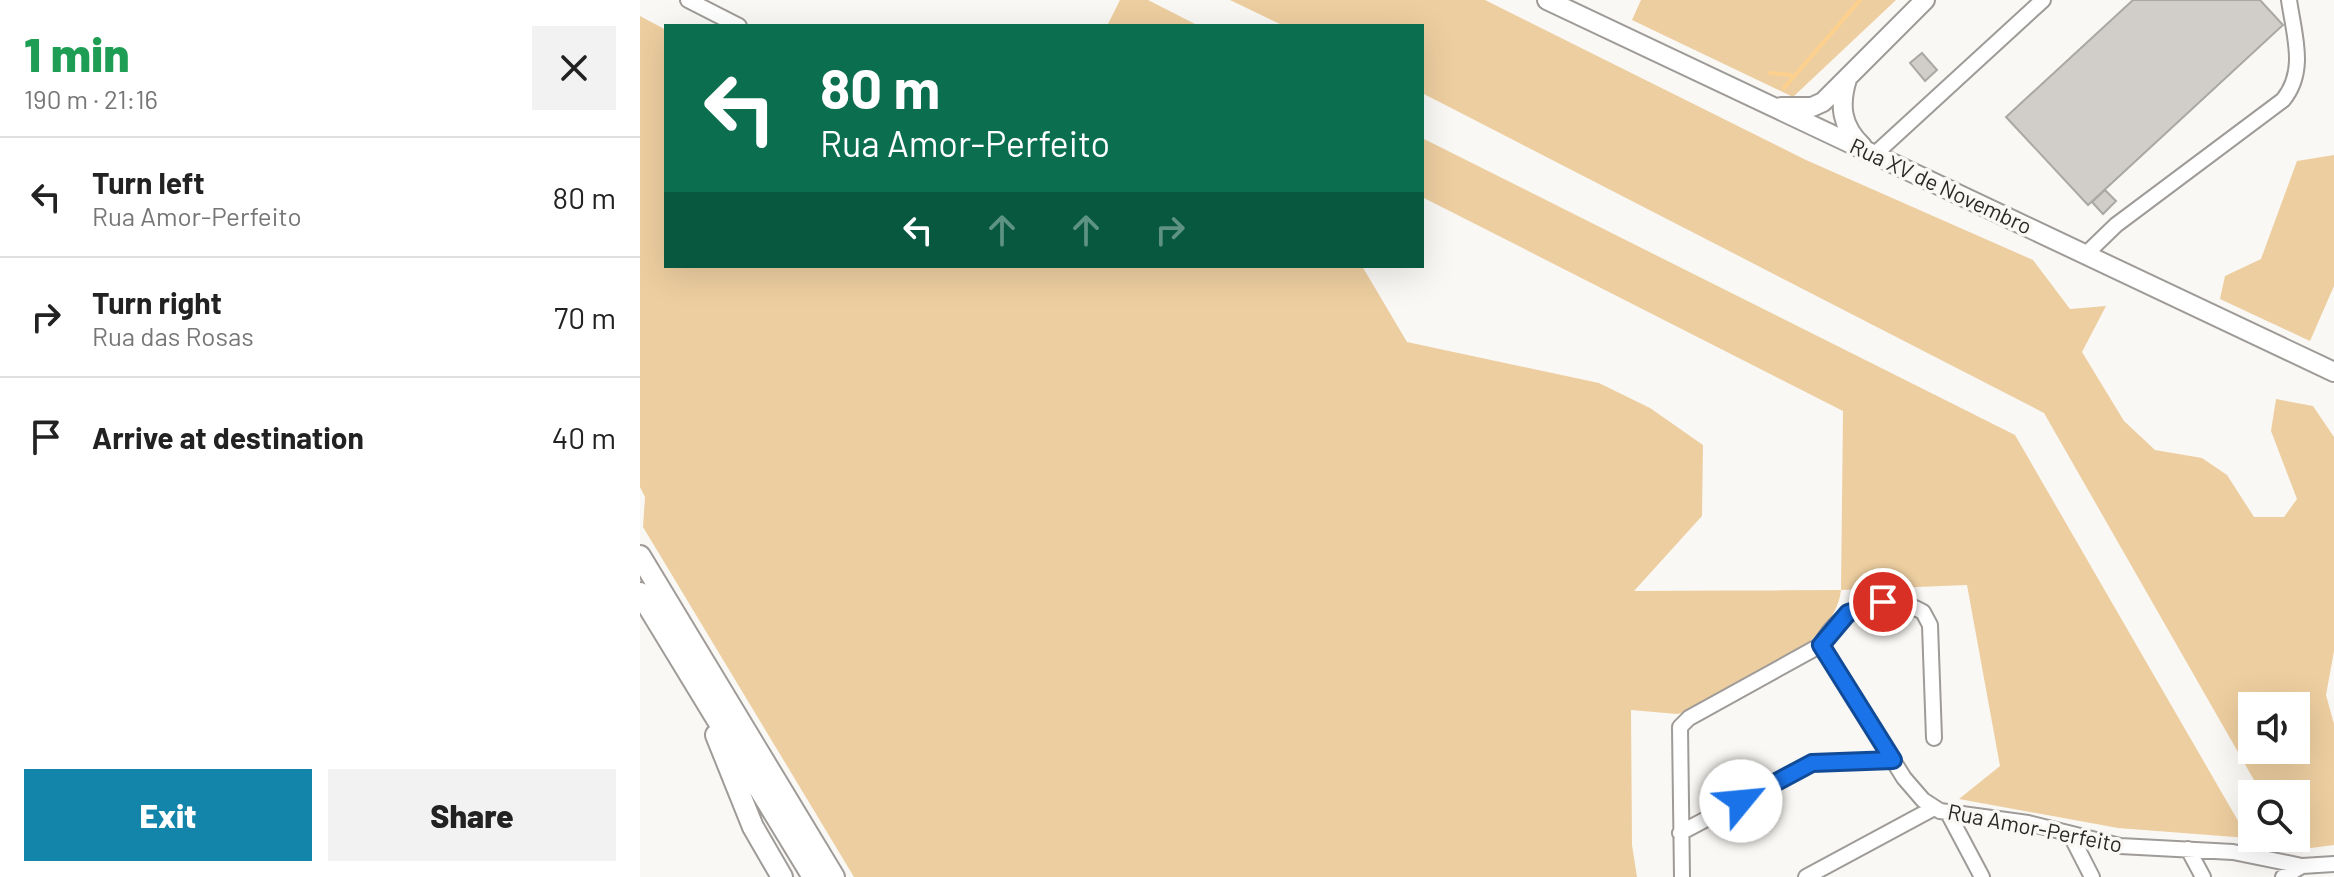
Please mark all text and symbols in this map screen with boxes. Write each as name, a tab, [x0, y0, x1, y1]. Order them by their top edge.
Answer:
text: 1 min	[24, 24, 130, 82]
button: close	[532, 26, 616, 110]
text: 80 m	[820, 53, 940, 120]
icon: left	[688, 56, 792, 160]
text: 190 m · 21:16	[24, 83, 158, 114]
text: Rua Amor-Perfeito	[820, 121, 1110, 164]
street label: Rua XV de Novembro	[1846, 132, 2036, 239]
text: Turn left	[92, 164, 205, 200]
icon: left	[24, 175, 68, 219]
text: 80 m	[553, 179, 616, 215]
text: Rua Amor-Perfeito	[92, 200, 302, 231]
icon: left	[896, 208, 940, 252]
icon: ahead	[980, 208, 1024, 252]
icon: ahead	[1064, 208, 1108, 252]
icon: right	[1148, 208, 1192, 252]
text: Turn right	[92, 284, 222, 320]
icon: right	[24, 295, 68, 339]
text: 70 m	[554, 299, 616, 335]
text: Rua das Rosas	[92, 320, 254, 351]
icon: arrive	[24, 415, 68, 459]
text: Arrive at destination	[92, 419, 364, 455]
text: 40 m	[552, 419, 616, 455]
pin	[1849, 568, 1917, 636]
icon: arrive	[1861, 580, 1905, 624]
map controls	[2238, 692, 2310, 852]
button: sound	[2238, 692, 2310, 764]
position arrow	[1699, 759, 1783, 843]
button: Exit	[24, 769, 312, 861]
button: Share	[328, 769, 616, 861]
button: search	[2238, 780, 2310, 852]
street label: Rua Amor-Perfeito	[1946, 797, 2125, 857]

